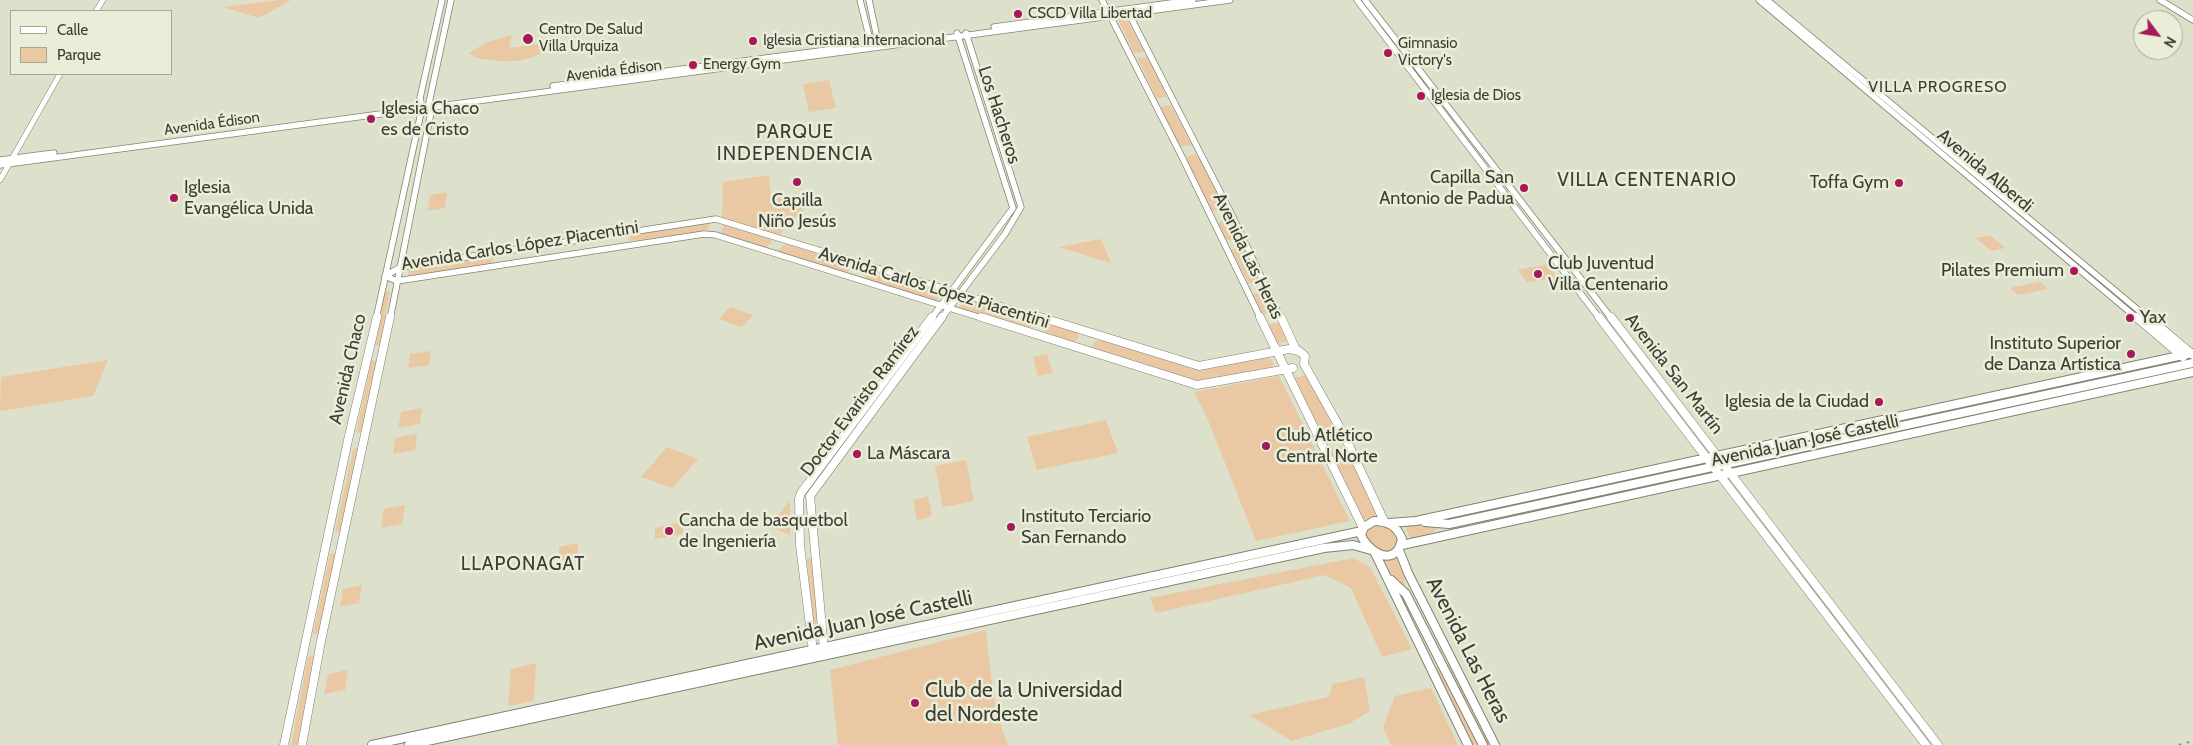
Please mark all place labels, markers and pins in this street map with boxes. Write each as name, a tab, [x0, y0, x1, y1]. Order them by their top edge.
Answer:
place label: CSCD Villa Libertad	[1028, 5, 1152, 23]
marker: CSCD Villa Libertad	[1012, 8, 1024, 20]
place label: Centro De Salud Villa Urquiza	[539, 21, 643, 56]
marker: Centro De Salud Villa Urquiza	[521, 32, 535, 46]
place label: Iglesia Cristiana Internacional	[763, 32, 945, 50]
marker: Iglesia Cristiana Internacional	[747, 35, 759, 47]
place label: Gimnasio Victory's	[1398, 35, 1458, 70]
marker: Gimnasio Victory's	[1382, 47, 1394, 59]
place label: Energy Gym	[703, 56, 781, 74]
marker: Energy Gym	[687, 59, 699, 71]
place label: Iglesia de Dios	[1431, 87, 1521, 105]
marker: Iglesia de Dios	[1415, 90, 1427, 102]
place label: Iglesia Chaco es de Cristo	[381, 98, 479, 140]
marker: Iglesia Chaco es de Cristo	[365, 113, 377, 125]
place label: Capilla San Antonio de Padua	[1379, 167, 1514, 210]
place label: Toffa Gym	[1810, 172, 1889, 194]
marker: Capilla Niño Jesús	[791, 176, 803, 188]
place label: Iglesia Evangélica Unida	[184, 177, 314, 220]
marker: Toffa Gym	[1893, 177, 1905, 189]
marker: Capilla San Antonio de Padua	[1518, 182, 1530, 194]
place label: Capilla Niño Jesús	[758, 190, 836, 232]
marker: Iglesia Evangélica Unida	[168, 192, 180, 204]
place label: Club Juventud Villa Centenario	[1548, 253, 1668, 296]
place label: Pilates Premium	[1941, 260, 2064, 282]
marker: Pilates Premium	[2068, 265, 2080, 277]
marker: Club Juventud Villa Centenario	[1532, 268, 1544, 280]
place label: Yax	[2140, 307, 2166, 329]
marker: Yax	[2124, 312, 2136, 324]
place label: Instituto Superior de Danza Artística	[1984, 333, 2121, 376]
marker: Instituto Superior de Danza Artística	[2125, 348, 2137, 360]
place label: Iglesia de la Ciudad	[1725, 391, 1869, 413]
marker: Iglesia de la Ciudad	[1873, 396, 1885, 408]
place label: Club Atlético Central Norte	[1276, 425, 1378, 468]
marker: Club Atlético Central Norte	[1260, 440, 1272, 452]
place label: La Máscara	[867, 443, 950, 465]
marker: La Máscara	[851, 448, 863, 460]
place label: Instituto Terciario San Fernando	[1021, 506, 1151, 548]
place label: Cancha de basquetbol de Ingeniería	[679, 510, 848, 552]
marker: Instituto Terciario San Fernando	[1005, 521, 1017, 533]
marker: Cancha de basquetbol de Ingeniería	[663, 525, 675, 537]
place label: Club de la Universidad del Nordeste	[925, 678, 1122, 728]
marker: Club de la Universidad del Nordeste	[909, 697, 921, 709]

